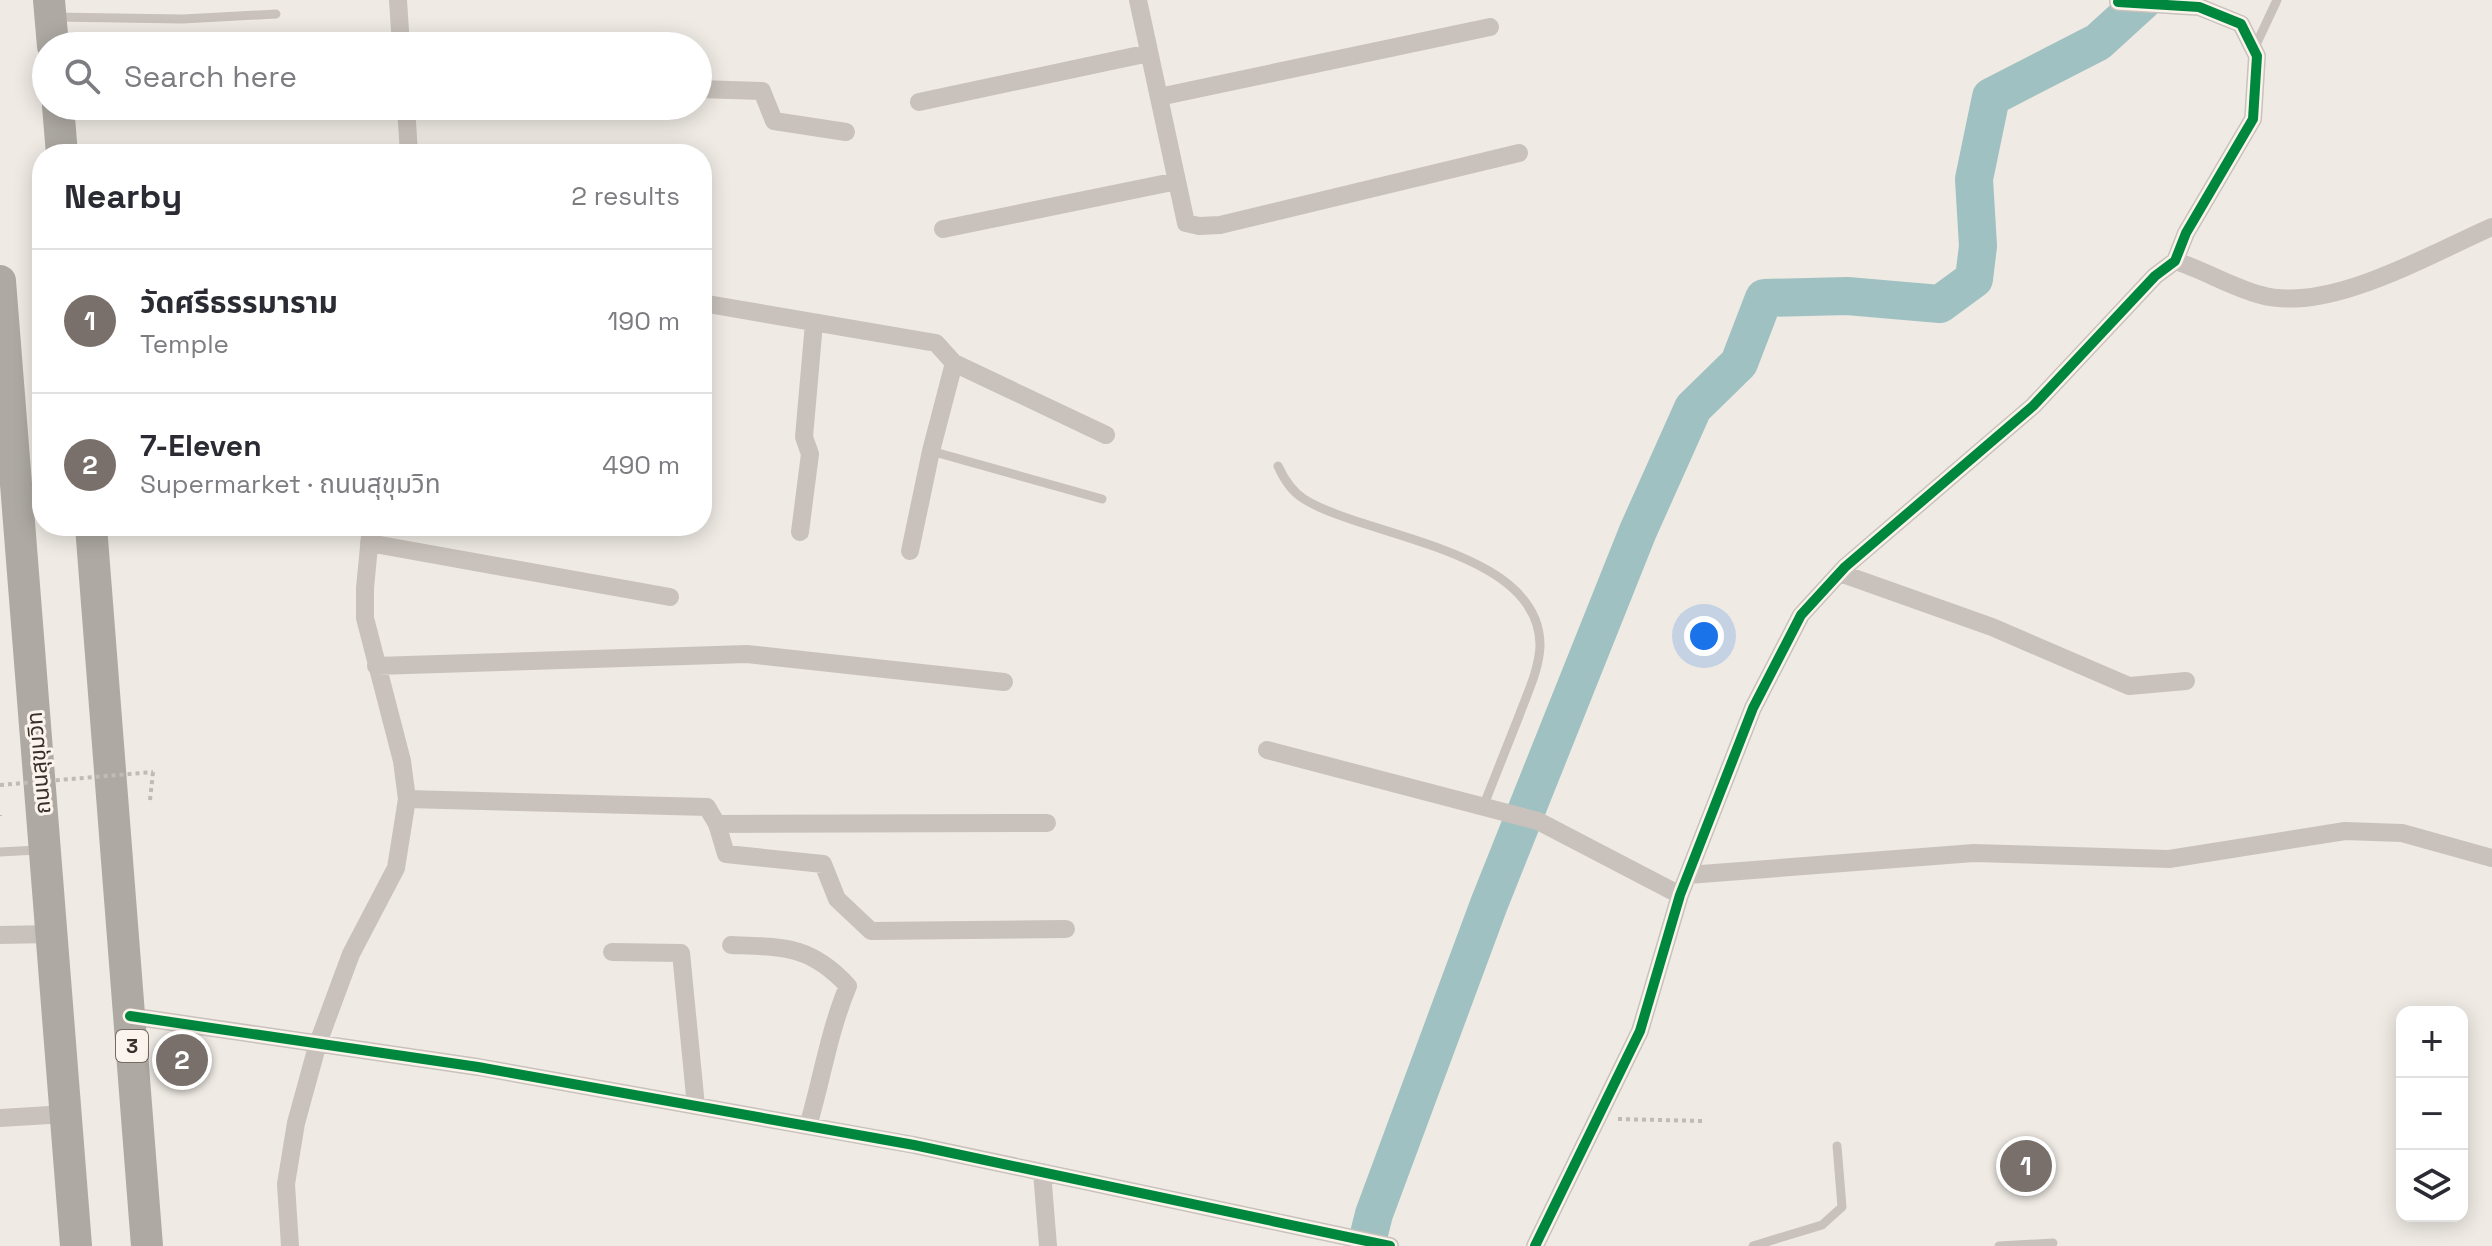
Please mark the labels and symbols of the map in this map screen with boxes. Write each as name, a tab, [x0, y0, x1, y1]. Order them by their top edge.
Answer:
your location	[1684, 616, 1724, 656]
street label: ถนนสุขุมวิท	[20, 711, 56, 815]
road number: 3	[116, 1030, 148, 1062]
pin: 2	[156, 1030, 208, 1090]
pin: 1	[2000, 1136, 2052, 1196]

